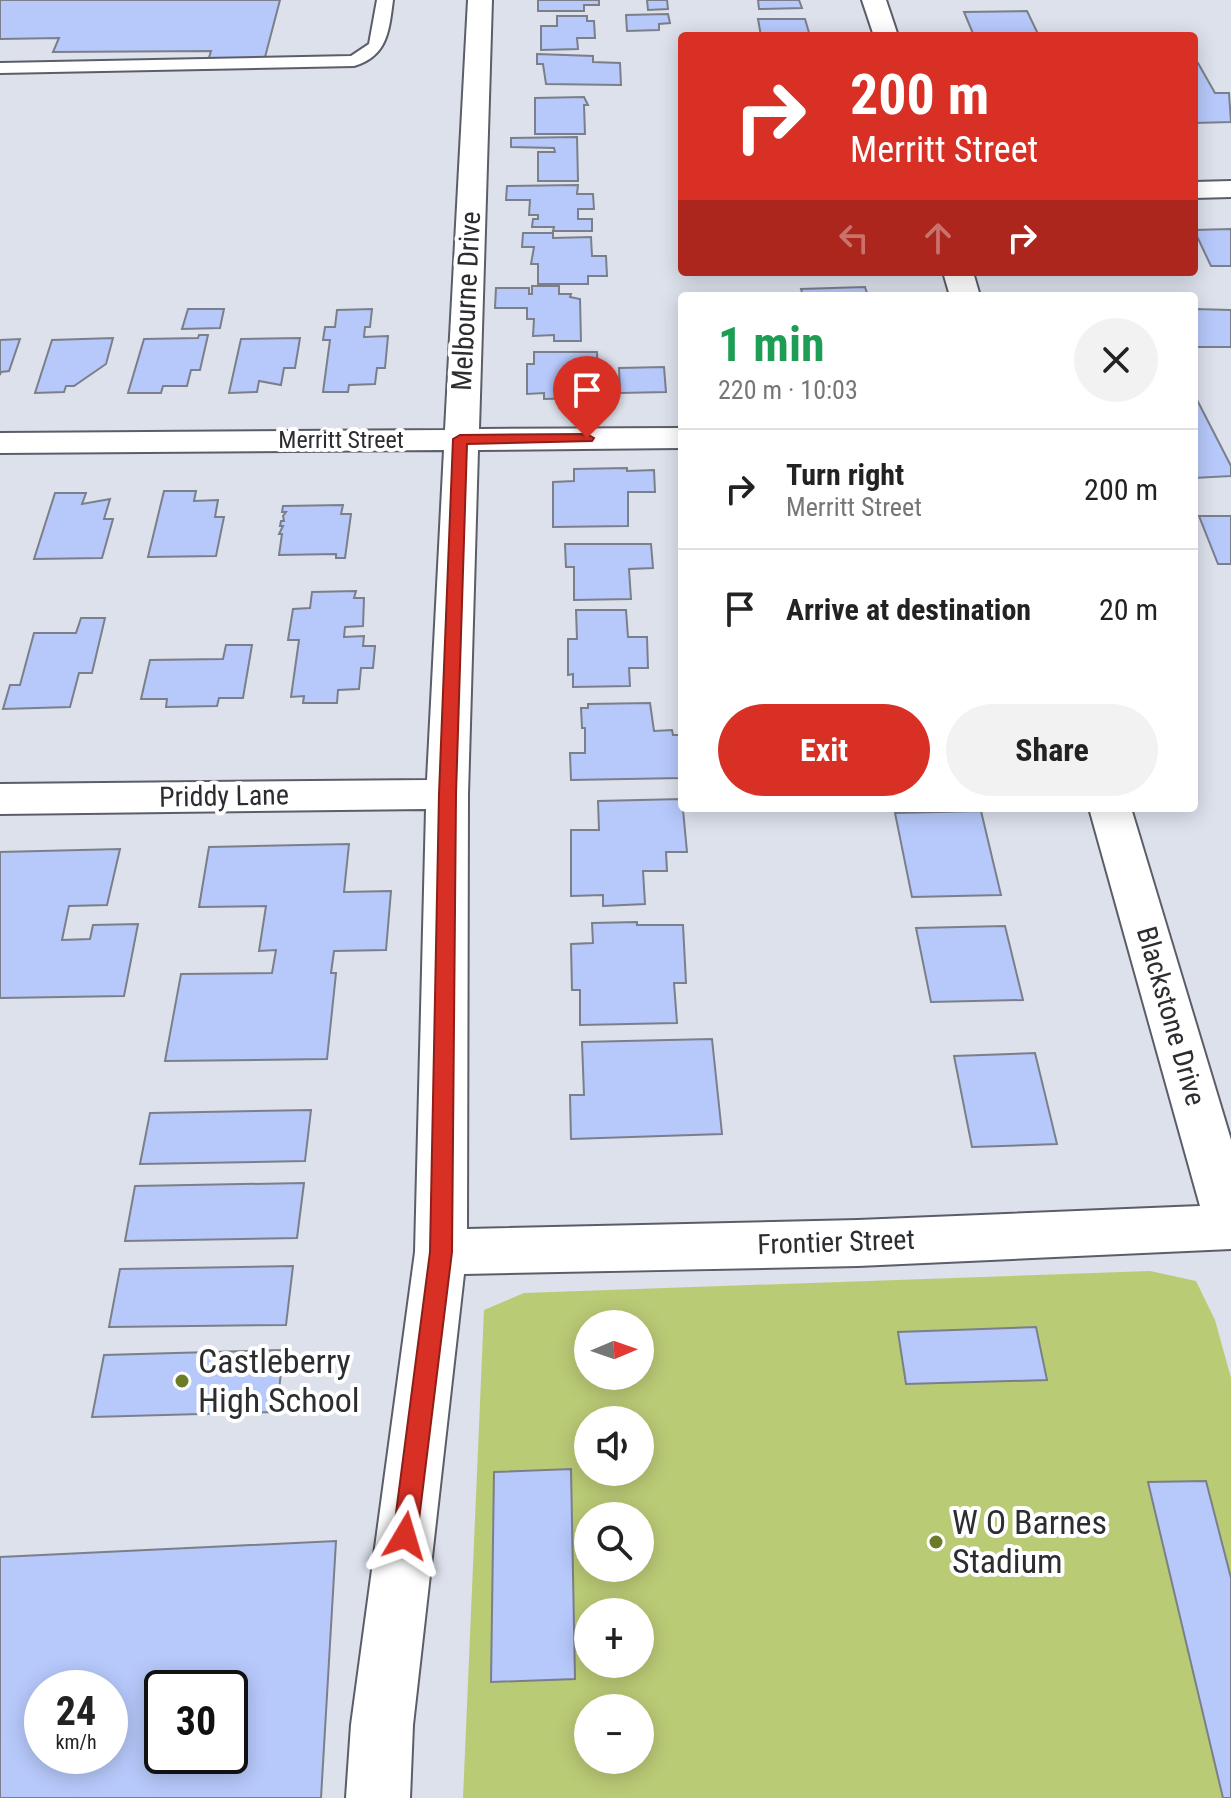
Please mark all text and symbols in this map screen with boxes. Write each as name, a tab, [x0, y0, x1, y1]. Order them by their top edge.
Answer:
text: 200 m	[850, 62, 989, 128]
icon: right	[718, 64, 822, 168]
text: Merritt Street	[850, 129, 1038, 171]
street label: Melbourne Drive	[445, 210, 487, 392]
icon: left	[832, 216, 876, 260]
icon: ahead	[916, 216, 960, 260]
icon: right	[1000, 216, 1044, 260]
text: 1 min	[718, 316, 825, 373]
button: close	[1074, 318, 1158, 402]
pin	[553, 356, 621, 438]
icon: arrive	[565, 368, 609, 412]
text: 220 m · 10:03	[718, 375, 858, 405]
street label: Merritt Street	[278, 426, 404, 454]
text: Turn right	[786, 457, 904, 492]
icon: right	[718, 467, 762, 511]
text: 200 m	[1084, 472, 1158, 507]
text: Merritt Street	[786, 492, 922, 522]
icon: arrive	[718, 587, 762, 631]
text: Arrive at destination	[786, 592, 1031, 627]
text: 20 m	[1099, 592, 1158, 627]
button: Exit	[718, 704, 930, 796]
button: Share	[946, 704, 1158, 796]
street label: Priddy Lane	[159, 778, 289, 814]
street label: Blackstone Drive	[1130, 923, 1212, 1109]
street label: Frontier Street	[757, 1223, 915, 1261]
north arrow	[574, 1310, 654, 1390]
map controls	[574, 1310, 654, 1774]
place label: Castleberry High School	[198, 1341, 360, 1420]
marker: Castleberry High School	[173, 1372, 191, 1390]
button: sound	[574, 1406, 654, 1486]
position arrow	[363, 1494, 447, 1578]
button: search	[574, 1502, 654, 1582]
place label: W O Barnes Stadium	[952, 1502, 1107, 1581]
marker: W O Barnes Stadium	[927, 1533, 945, 1551]
button: +	[574, 1598, 654, 1678]
speed limit sign: 30	[144, 1670, 248, 1774]
text: 24	[56, 1688, 96, 1735]
button: −	[574, 1694, 654, 1774]
text: km/h	[55, 1730, 97, 1754]

